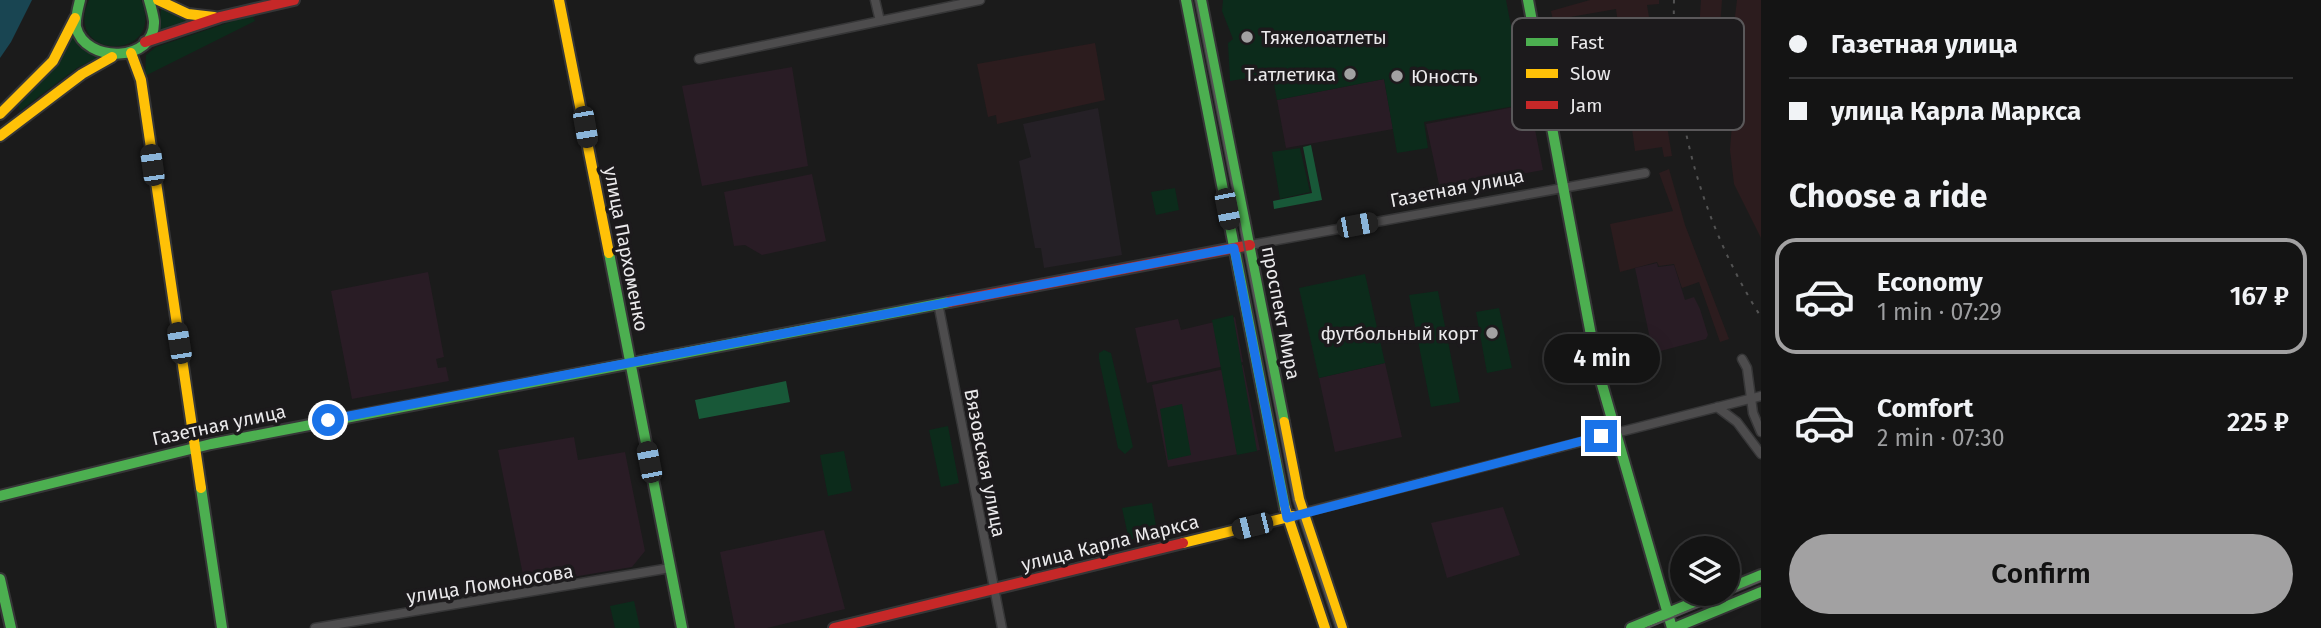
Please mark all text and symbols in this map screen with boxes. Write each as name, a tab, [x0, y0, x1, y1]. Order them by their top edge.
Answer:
legend	[1512, 18, 1744, 130]
place label: Тяжелоатлеты	[1261, 26, 1387, 49]
marker: Тяжелоатлеты	[1239, 29, 1255, 45]
text: Газетная улица	[1831, 29, 2018, 60]
text: Fast	[1570, 31, 1604, 54]
text: Slow	[1570, 62, 1611, 85]
place label: Т.атлетика	[1244, 63, 1336, 86]
place label: Юность	[1411, 65, 1478, 88]
marker: Т.атлетика	[1342, 66, 1358, 82]
marker: Юность	[1389, 68, 1405, 84]
text: Jam	[1570, 94, 1602, 117]
text: улица Карла Маркса	[1831, 96, 2081, 127]
car	[572, 104, 599, 150]
car	[139, 143, 166, 187]
street label: Газетная улица	[1388, 164, 1526, 212]
street label: улица Пархоменко	[599, 165, 653, 333]
text: Choose a ride	[1789, 177, 1987, 215]
car	[1213, 186, 1242, 232]
car	[1335, 211, 1380, 239]
street label: проспект Мира	[1257, 244, 1305, 382]
icon: car	[1793, 265, 1856, 328]
text: Economy	[1877, 267, 1983, 298]
text: 167 ₽	[2230, 281, 2289, 312]
text: 1 min · 07:29	[1877, 298, 2002, 326]
car	[166, 321, 193, 365]
place label: футбольный корт	[1320, 322, 1478, 345]
marker: футбольный корт	[1484, 325, 1500, 341]
callout: 4 min	[1543, 334, 1659, 384]
text: 4 min	[1573, 344, 1631, 372]
street label: Вязовская улица	[959, 387, 1011, 539]
icon: car	[1793, 391, 1856, 454]
text: Comfort	[1877, 393, 1973, 424]
street label: Газетная улица	[150, 400, 288, 450]
route start	[312, 404, 344, 436]
text: 225 ₽	[2227, 407, 2289, 438]
route end	[1585, 420, 1617, 452]
text: 2 min · 07:30	[1877, 424, 2005, 452]
car	[635, 439, 664, 485]
street label: улица Карла Маркса	[1019, 510, 1201, 576]
car	[1230, 511, 1275, 541]
button: Confirm	[1789, 534, 2293, 614]
map controls	[1670, 536, 1740, 606]
button: layers	[1670, 536, 1740, 606]
street label: улица Ломоносова	[405, 559, 575, 609]

